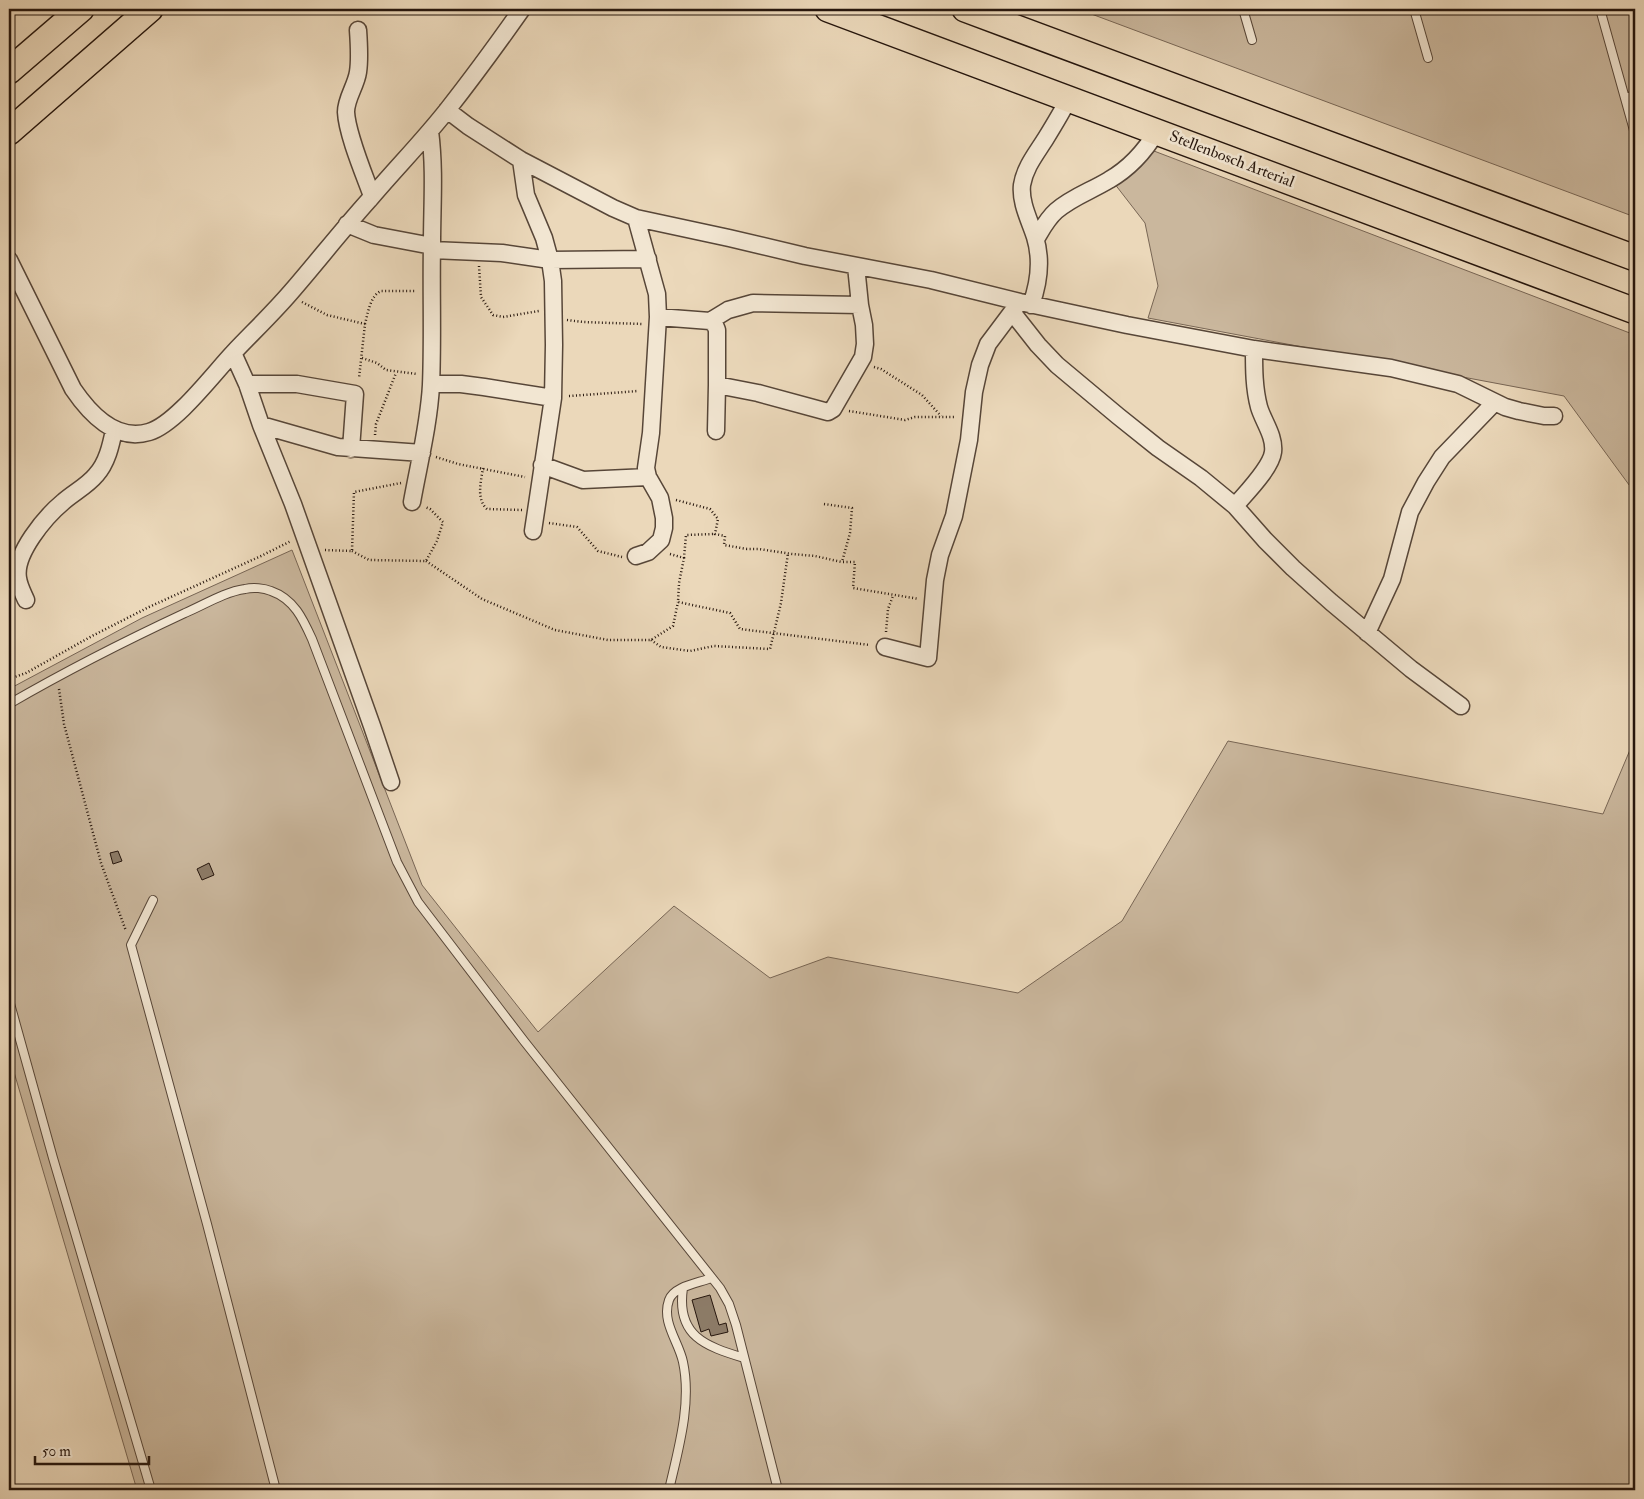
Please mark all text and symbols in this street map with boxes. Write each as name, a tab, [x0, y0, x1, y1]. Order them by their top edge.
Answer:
street label: Stellenbosch Arterial	[1167, 126, 1297, 192]
scale bar	[35, 1434, 149, 1466]
text: 50 m	[42, 1442, 71, 1461]

